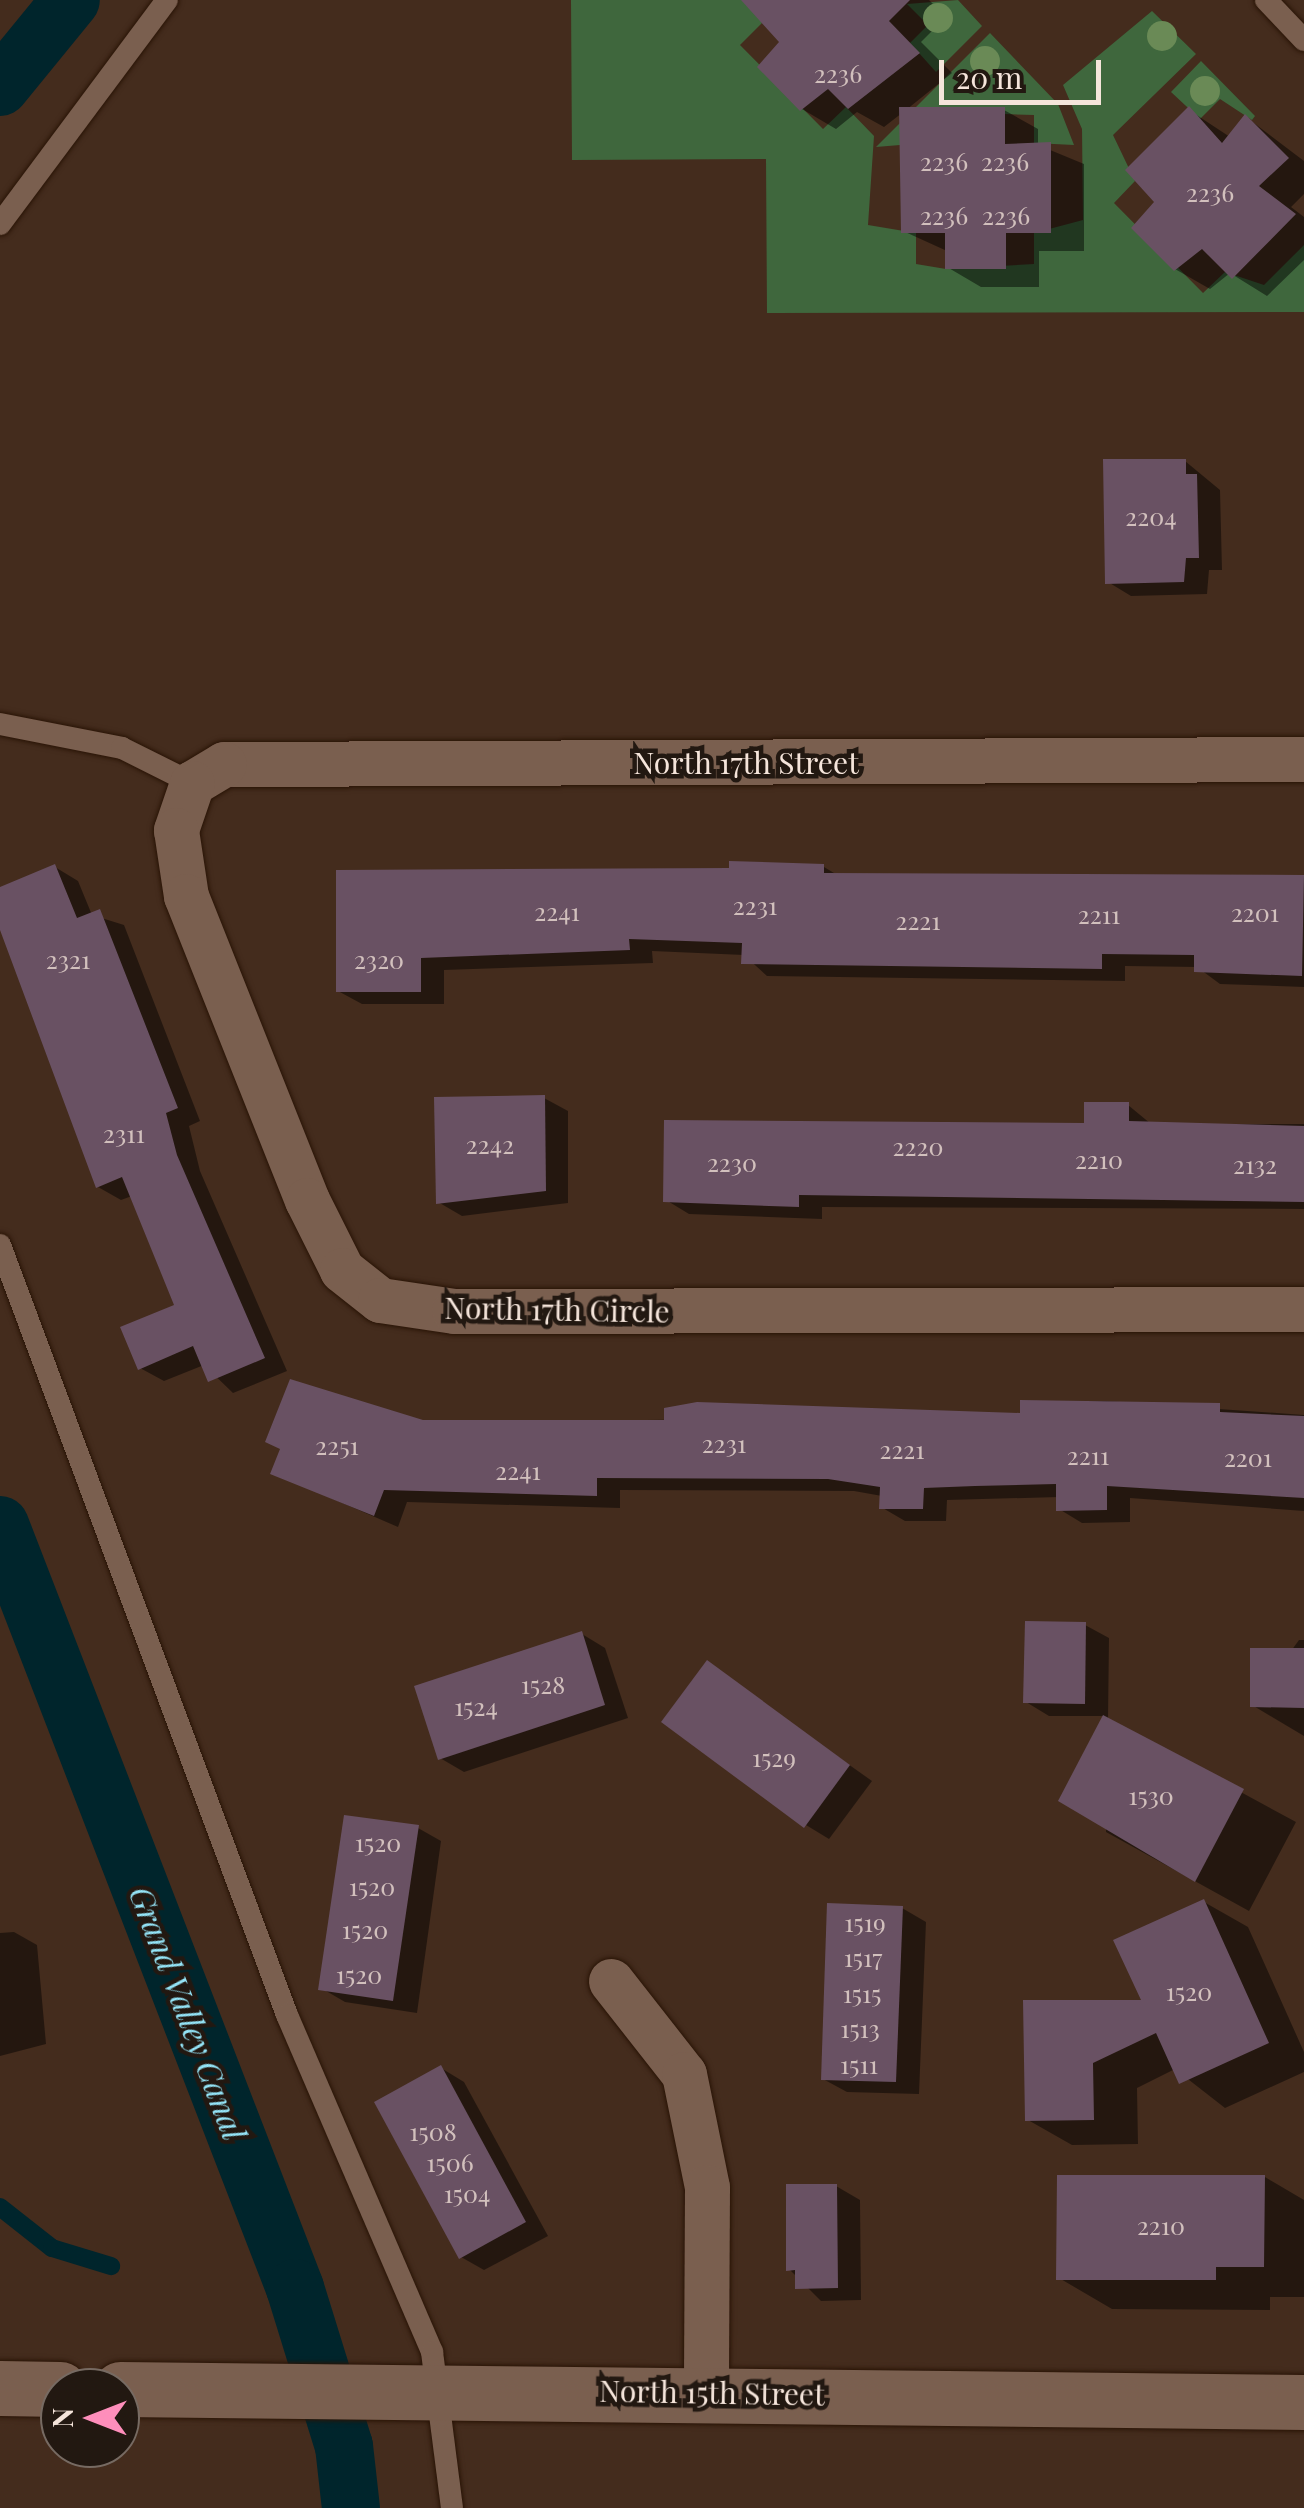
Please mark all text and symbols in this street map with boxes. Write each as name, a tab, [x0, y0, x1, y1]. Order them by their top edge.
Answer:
scale bar	[944, 40, 1106, 102]
text: 20 m	[956, 57, 1022, 97]
house number: 2236	[814, 58, 862, 88]
house number: 2236	[920, 146, 968, 176]
house number: 2236	[981, 146, 1029, 176]
house number: 2236	[1186, 177, 1234, 207]
house number: 2236	[920, 200, 968, 230]
house number: 2236	[982, 200, 1030, 230]
house number: 2204	[1125, 501, 1177, 531]
street label: North 17th Street	[633, 744, 859, 780]
house number: 2231	[733, 890, 777, 920]
house number: 2241	[534, 896, 580, 926]
house number: 2201	[1231, 897, 1279, 927]
house number: 2211	[1078, 899, 1120, 929]
house number: 2221	[895, 905, 941, 935]
house number: 2321	[46, 944, 90, 974]
house number: 2320	[354, 944, 404, 974]
house number: 2311	[103, 1118, 145, 1148]
house number: 2242	[466, 1129, 514, 1159]
house number: 2220	[893, 1131, 943, 1161]
house number: 2210	[1075, 1144, 1123, 1174]
house number: 2230	[707, 1147, 757, 1177]
house number: 2132	[1233, 1149, 1277, 1179]
street label: North 17th Circle	[444, 1289, 670, 1329]
house number: 2231	[702, 1428, 746, 1458]
house number: 2251	[315, 1430, 359, 1460]
house number: 2221	[879, 1434, 925, 1464]
house number: 2211	[1067, 1440, 1109, 1470]
house number: 2201	[1224, 1442, 1272, 1472]
house number: 2241	[495, 1455, 541, 1485]
house number: 1528	[521, 1669, 565, 1699]
house number: 1524	[454, 1691, 498, 1721]
house number: 1529	[752, 1742, 796, 1772]
house number: 1530	[1128, 1780, 1174, 1810]
house number: 1520	[355, 1827, 401, 1857]
house number: 1520	[349, 1871, 395, 1901]
water label: Grand Valley Canal	[122, 1881, 254, 2145]
house number: 1519	[844, 1907, 886, 1937]
house number: 1520	[342, 1914, 388, 1944]
house number: 1517	[844, 1942, 882, 1972]
house number: 1520	[336, 1959, 382, 1989]
house number: 1520	[1166, 1976, 1212, 2006]
house number: 1515	[843, 1978, 881, 2008]
house number: 1513	[840, 2013, 880, 2043]
house number: 1511	[840, 2049, 878, 2079]
house number: 1508	[409, 2116, 457, 2146]
house number: 1506	[426, 2147, 474, 2177]
house number: 1504	[444, 2178, 490, 2208]
house number: 2210	[1137, 2210, 1185, 2240]
north arrow	[40, 2368, 140, 2468]
street label: North 15th Street	[599, 2372, 825, 2412]
text: N	[43, 2408, 80, 2428]

